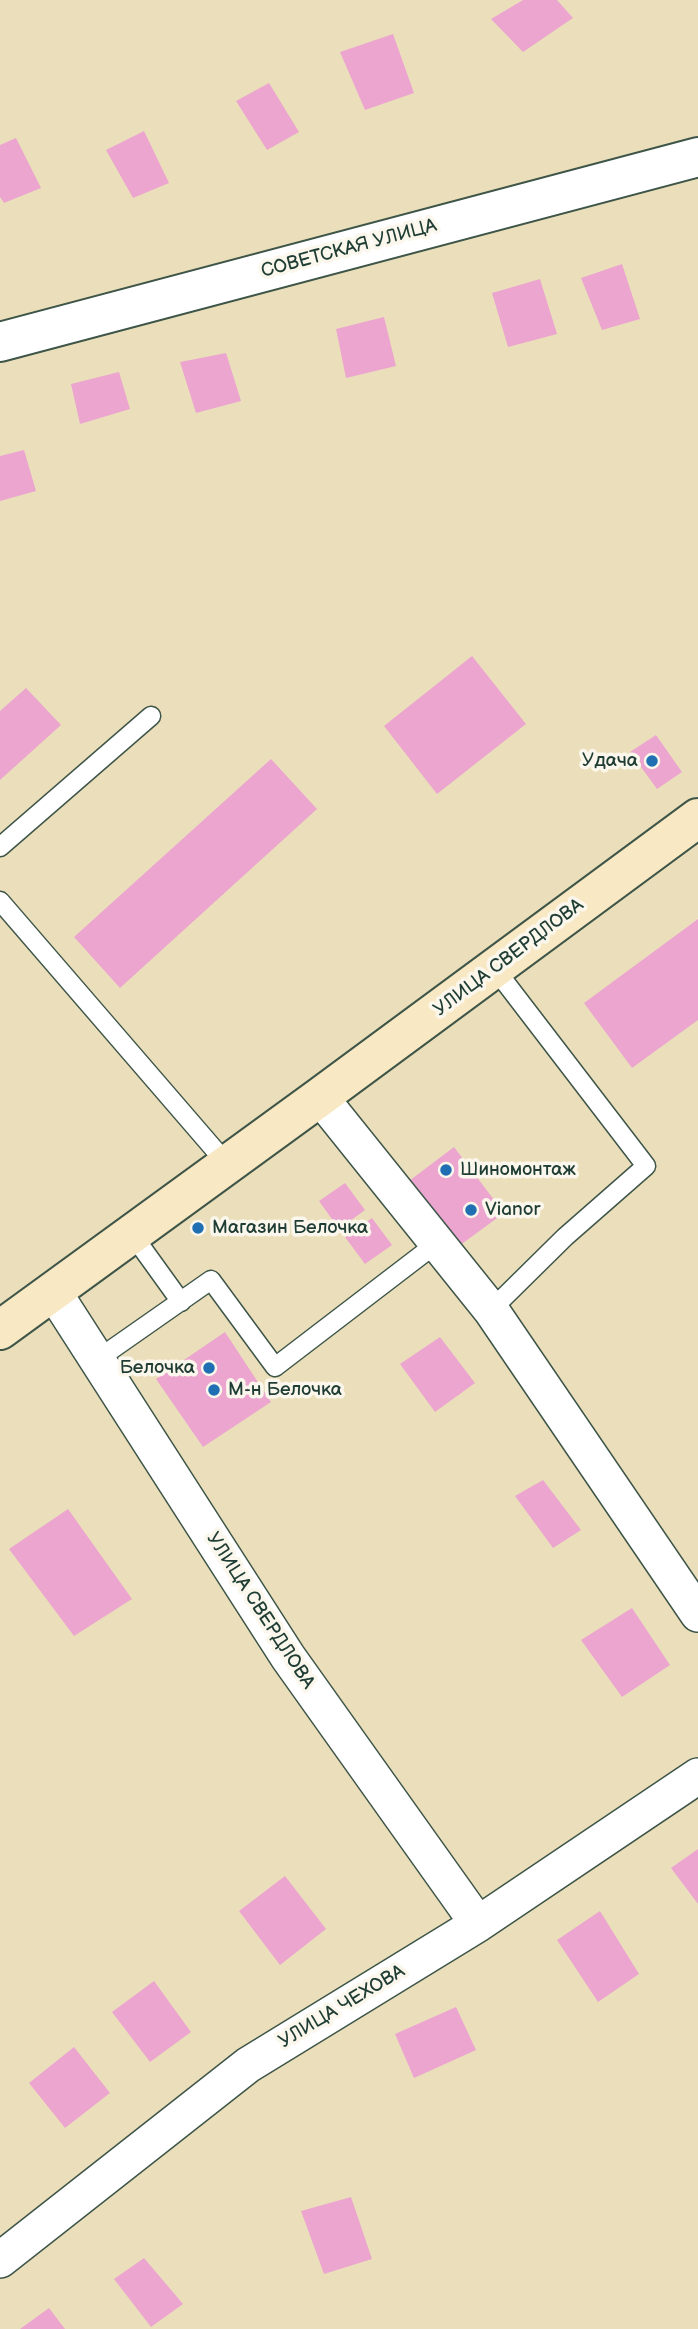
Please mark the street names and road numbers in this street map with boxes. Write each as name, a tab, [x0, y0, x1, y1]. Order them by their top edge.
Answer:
street label: СОВЕТСКАЯ УЛИЦА	[259, 215, 439, 283]
street label: УЛИЦА СВЕРДЛОВА	[430, 894, 588, 1022]
street label: УЛИЦА СВЕРДЛОВА	[201, 1529, 319, 1693]
street label: УЛИЦА ЧЕХОВА	[275, 1960, 409, 2054]

